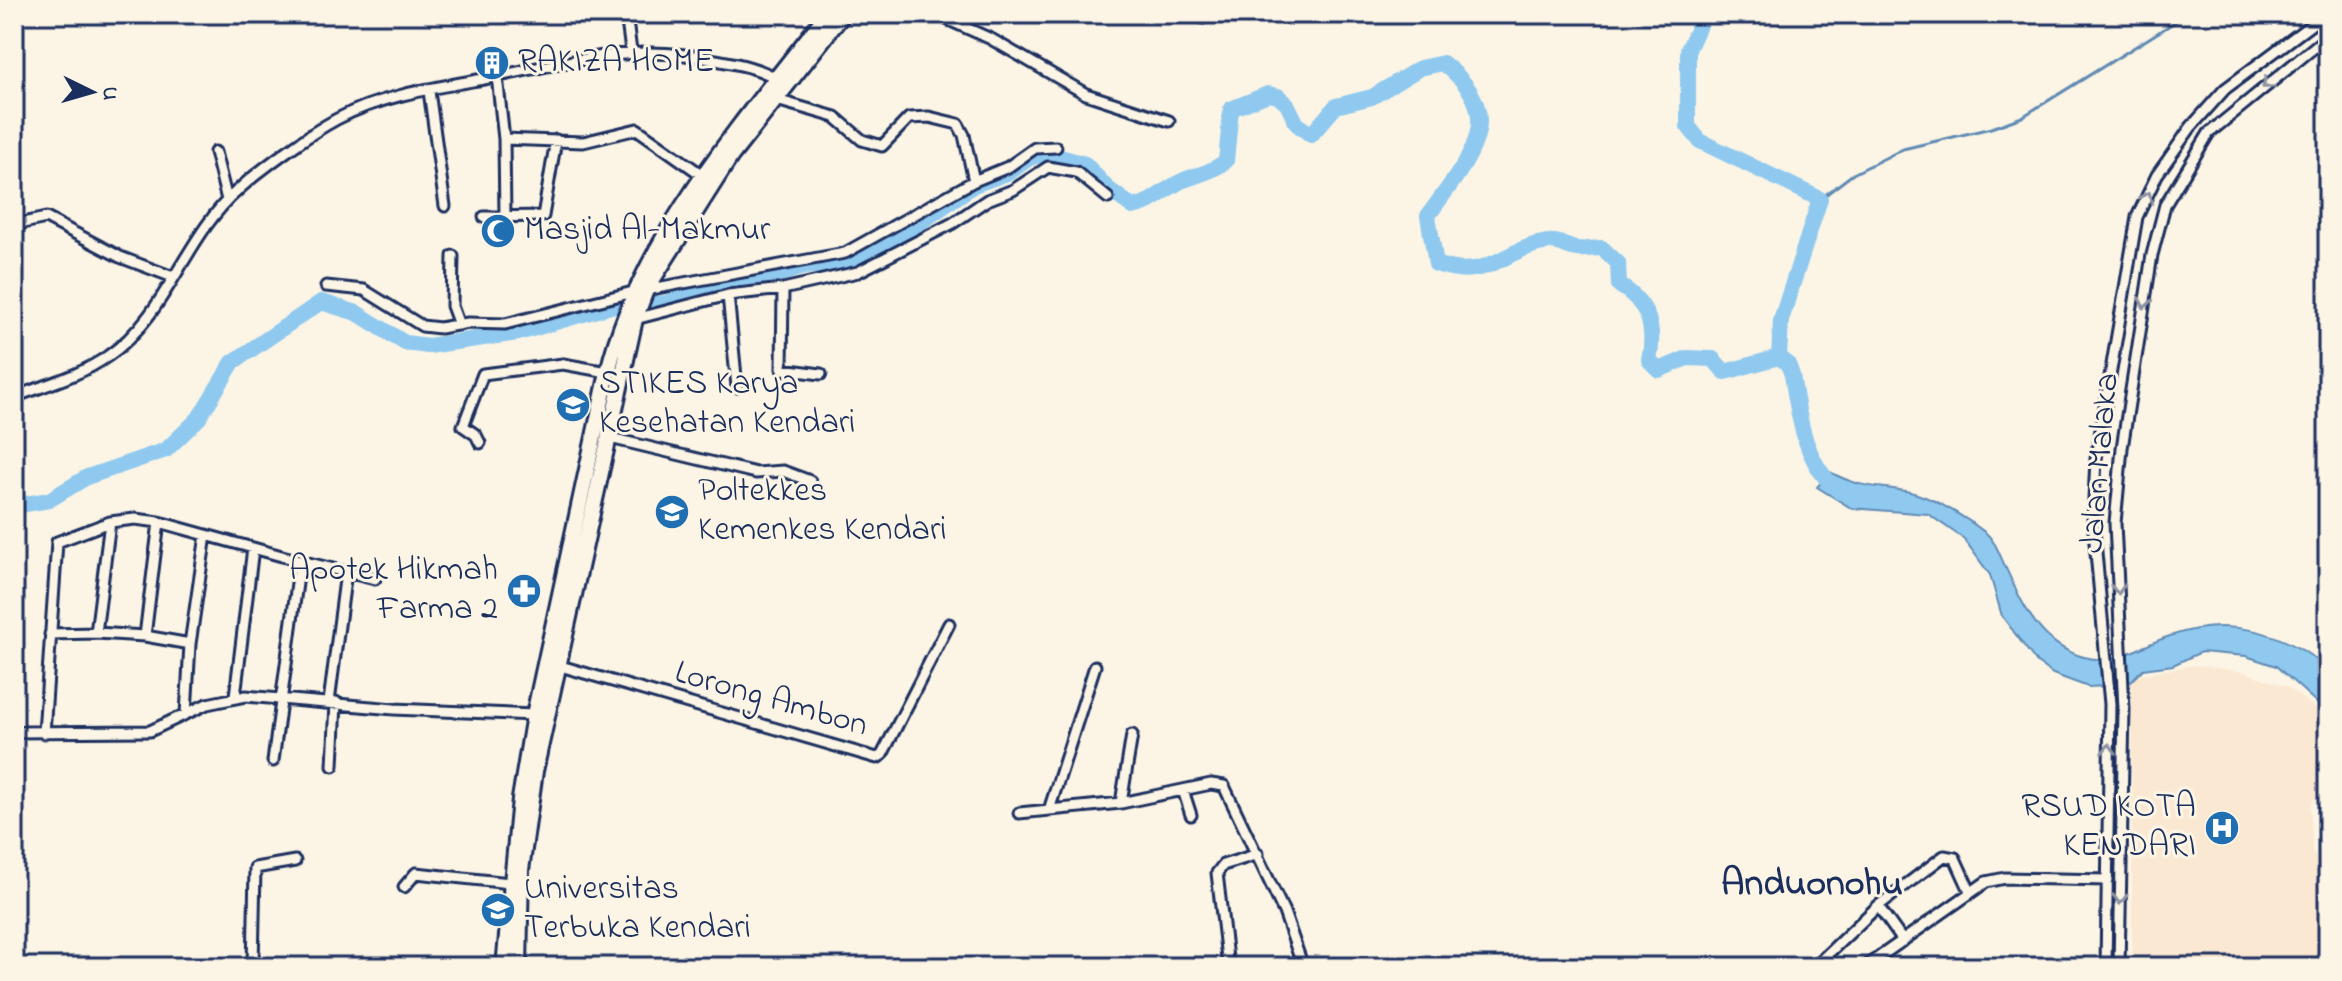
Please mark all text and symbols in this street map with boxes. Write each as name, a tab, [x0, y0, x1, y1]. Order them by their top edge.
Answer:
place label: RAKIZA HOME	[518, 38, 714, 88]
building icon: RAKIZA HOME	[473, 44, 511, 82]
north arrow	[52, 52, 132, 132]
one-way arrow	[2262, 74, 2276, 89]
text: U	[92, 85, 125, 102]
one-way arrow	[2137, 191, 2153, 205]
place label: Masjid Al-Makmur	[524, 206, 771, 256]
mosque icon: Masjid Al-Makmur	[479, 212, 517, 250]
one-way arrow	[2137, 296, 2154, 310]
place label: STIKES Karya Kesehatan Kendari	[599, 360, 855, 449]
street label: Jalan Malaka	[2068, 371, 2134, 555]
school or university icon: STIKES Karya Kesehatan Kendari	[554, 386, 592, 424]
place label: Poltekkes Kemenkes Kendari	[698, 467, 947, 556]
school or university icon: Poltekkes Kemenkes Kendari	[653, 493, 691, 531]
place label: Apotek Hikmah Farma 2	[289, 546, 498, 635]
pharmacy icon: Apotek Hikmah Farma 2	[505, 572, 543, 610]
one-way arrow	[2110, 583, 2127, 596]
street label: Lorong Ambon	[669, 649, 873, 751]
one-way arrow	[2101, 742, 2118, 755]
place label: RSUD KOTA KENDARI	[2021, 783, 2196, 872]
hospital icon: RSUD KOTA KENDARI	[2203, 809, 2241, 847]
district label: Anduonohu	[1721, 857, 1903, 913]
place label: Universitas Terbuka Kendari	[524, 865, 751, 954]
school or university icon: Universitas Terbuka Kendari	[479, 891, 517, 929]
one-way arrow	[2112, 893, 2129, 906]

